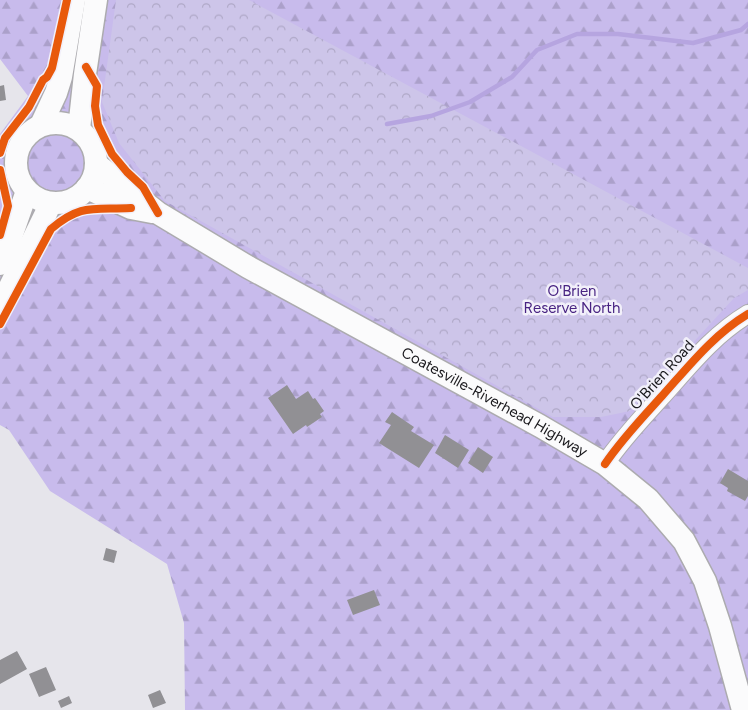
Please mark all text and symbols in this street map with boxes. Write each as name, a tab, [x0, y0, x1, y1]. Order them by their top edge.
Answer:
park label: O'Brien Reserve North	[524, 282, 620, 317]
street label: O'Brien Road	[626, 337, 698, 413]
street label: Coatesville-Riverhead Highway	[398, 343, 591, 461]

